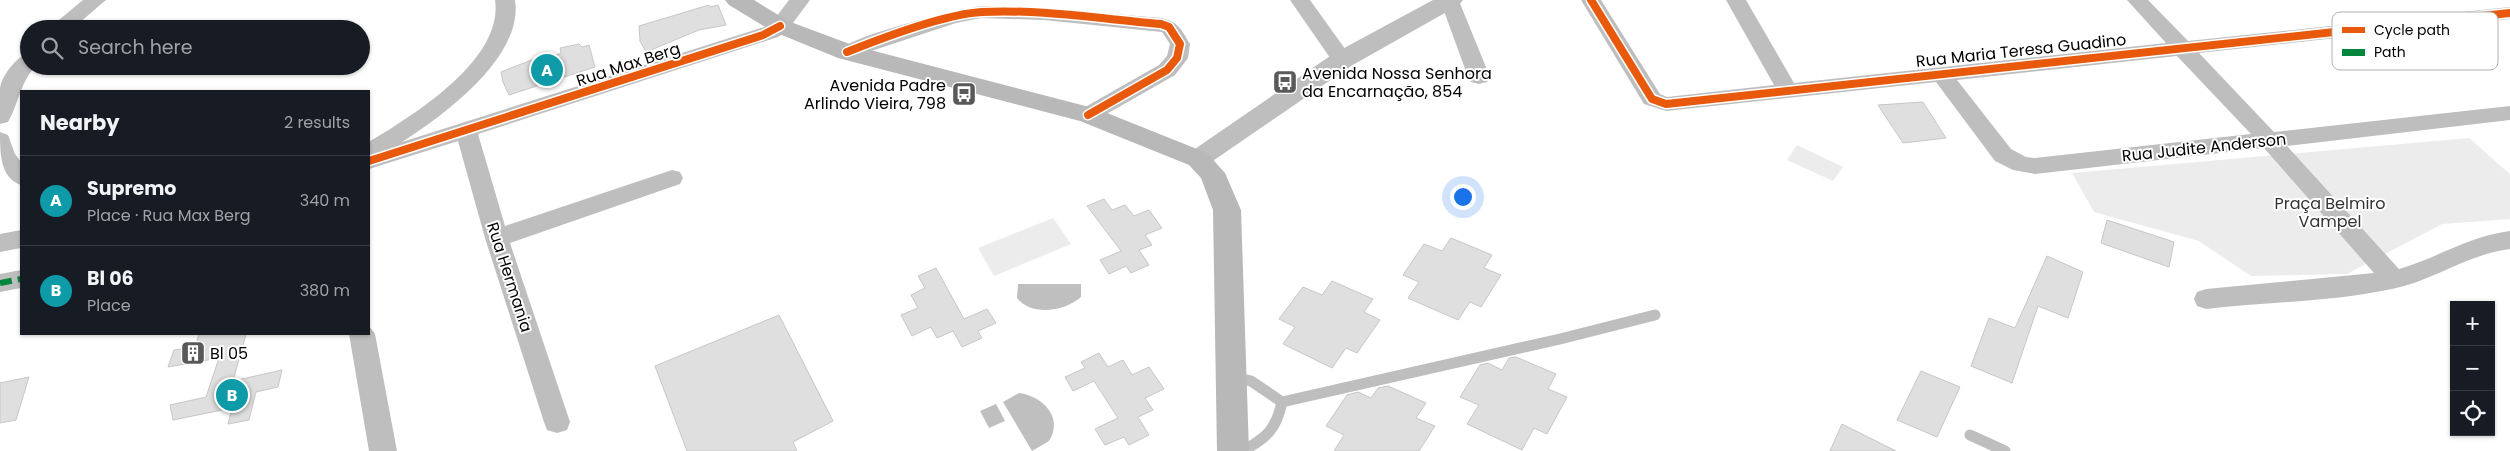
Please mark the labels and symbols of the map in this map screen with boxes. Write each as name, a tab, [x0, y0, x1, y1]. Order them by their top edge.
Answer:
legend	[2332, 12, 2498, 70]
text: Cycle path	[2374, 20, 2450, 40]
street label: Rua Maria Teresa Guadino	[1915, 28, 2127, 73]
street label: Rua Max Berg	[573, 37, 683, 92]
text: Path	[2374, 42, 2406, 62]
pin: A	[531, 51, 563, 89]
place label: Avenida Nossa Senhora da Encarnação, 854	[1302, 62, 1492, 103]
bus stop icon: Avenida Nossa Senhora da Encarnação, 854	[1272, 69, 1298, 95]
place label: Avenida Padre Arlindo Vieira, 798	[804, 74, 946, 115]
bus stop icon: Avenida Padre Arlindo Vieira, 798	[951, 81, 977, 107]
street label: Rua Judite Anderson	[2121, 127, 2287, 168]
your location	[1450, 184, 1476, 210]
park label: Praça Belmiro Vampel	[2274, 192, 2386, 233]
street label: Rua Hermania	[481, 219, 538, 335]
building icon: Bl 05	[180, 340, 206, 366]
place label: Bl 05	[210, 342, 248, 365]
pin: B	[216, 376, 248, 414]

